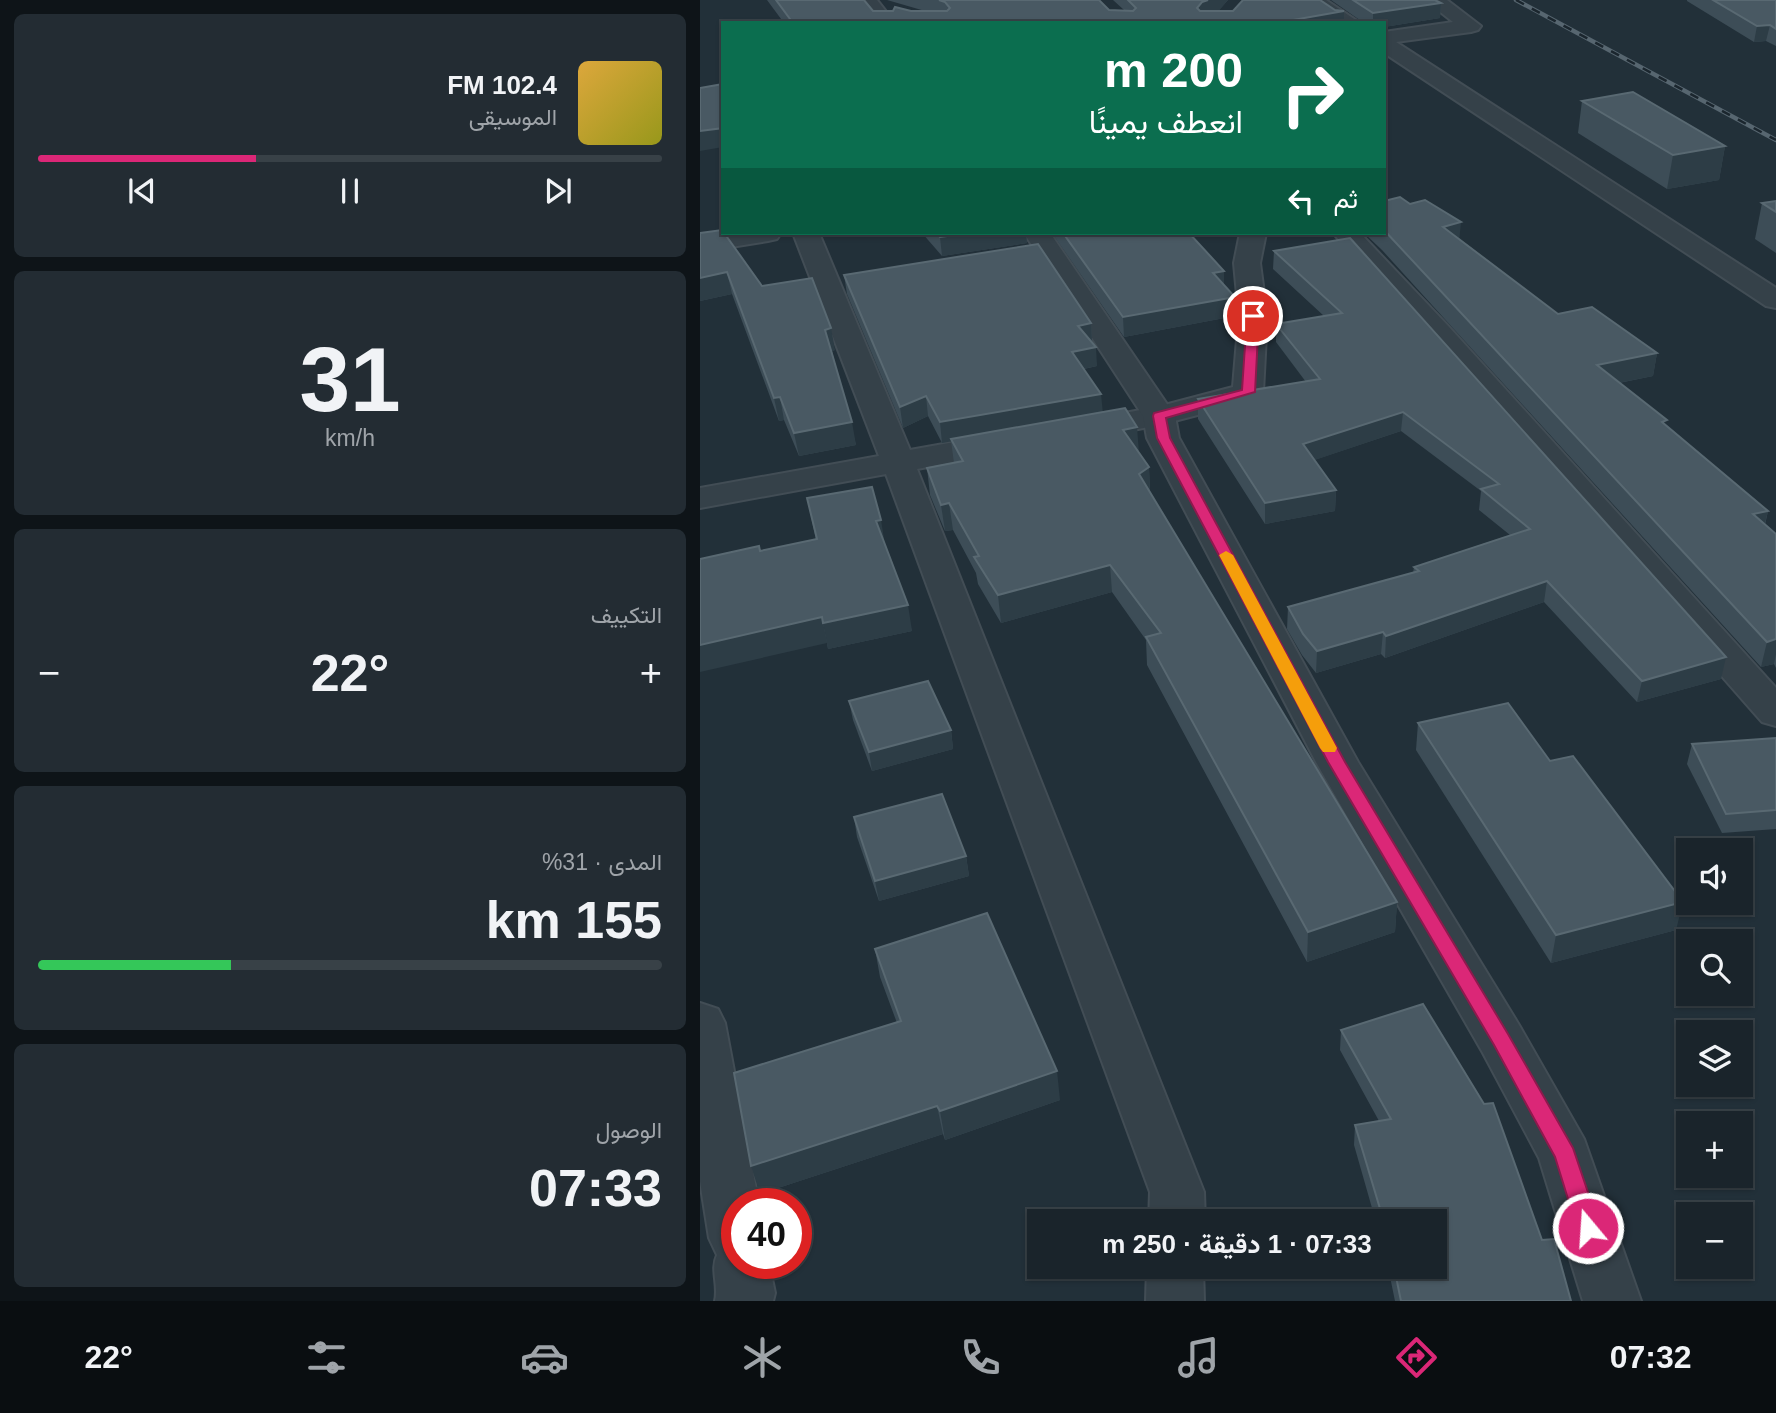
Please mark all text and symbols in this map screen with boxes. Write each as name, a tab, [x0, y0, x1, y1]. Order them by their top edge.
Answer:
text: 200 m	[1104, 43, 1243, 97]
icon: right	[1267, 49, 1358, 140]
text: 102.4 FM	[447, 70, 557, 100]
text: الموسيقى	[469, 104, 557, 130]
text: انعطف يمينًا	[1089, 104, 1243, 140]
icon: previous	[123, 172, 161, 210]
icon: pause	[331, 172, 369, 210]
icon: next	[539, 172, 577, 210]
icon: left	[1282, 182, 1320, 220]
text: ثم	[1334, 184, 1358, 214]
pin	[1223, 286, 1283, 346]
icon: arrive	[1234, 297, 1272, 335]
text: 31	[299, 329, 401, 430]
text: km/h	[325, 425, 375, 451]
text: التكييف	[591, 602, 662, 628]
text: 22°	[311, 644, 389, 702]
text: −	[38, 652, 60, 694]
text: +	[640, 652, 662, 694]
map controls	[1676, 838, 1753, 1279]
button: sound	[1676, 838, 1753, 915]
text: المدى · 31%	[542, 849, 662, 875]
text: 155 km	[486, 891, 662, 949]
button: search	[1676, 929, 1753, 1006]
button: layers	[1676, 1020, 1753, 1097]
button: +	[1676, 1111, 1753, 1188]
text: الوصول	[596, 1117, 662, 1143]
text: 07:33	[529, 1159, 662, 1217]
speed limit sign: 40	[721, 1188, 812, 1279]
position arrow	[1551, 1191, 1625, 1265]
button: −	[1676, 1202, 1753, 1279]
text: 07:33 · 1 دقيقة · 250 m	[1102, 1229, 1372, 1259]
icon: filters	[302, 1333, 351, 1382]
icon: car	[520, 1333, 569, 1382]
icon: climate	[738, 1333, 787, 1382]
icon: phone	[956, 1333, 1005, 1382]
icon: music	[1174, 1333, 1223, 1382]
icon: directions	[1392, 1333, 1441, 1382]
text: 22°	[85, 1339, 133, 1375]
text: 07:32	[1610, 1339, 1692, 1375]

